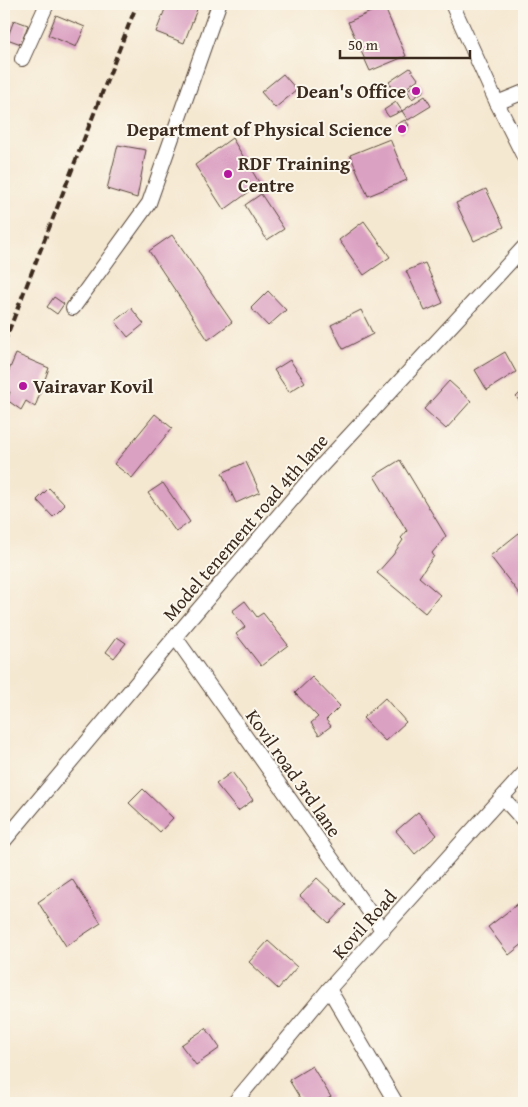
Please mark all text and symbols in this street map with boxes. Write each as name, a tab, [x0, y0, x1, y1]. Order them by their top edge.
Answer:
scale bar	[340, 28, 470, 60]
text: 50 m	[348, 34, 379, 55]
place label: Dean's Office	[296, 77, 406, 105]
marker: Dean's Office	[410, 85, 422, 97]
place label: Department of Physical Science	[127, 115, 392, 143]
marker: Department of Physical Science	[396, 123, 408, 135]
place label: RDF Training Centre	[238, 149, 351, 199]
marker: RDF Training Centre	[222, 168, 234, 180]
place label: Vairavar Kovil	[33, 372, 154, 400]
marker: Vairavar Kovil	[17, 380, 29, 392]
street label: Model tenement road 4th lane	[156, 427, 334, 627]
street label: Kovil road 3rd lane	[239, 703, 349, 843]
street label: Kovil Road	[325, 883, 403, 965]

